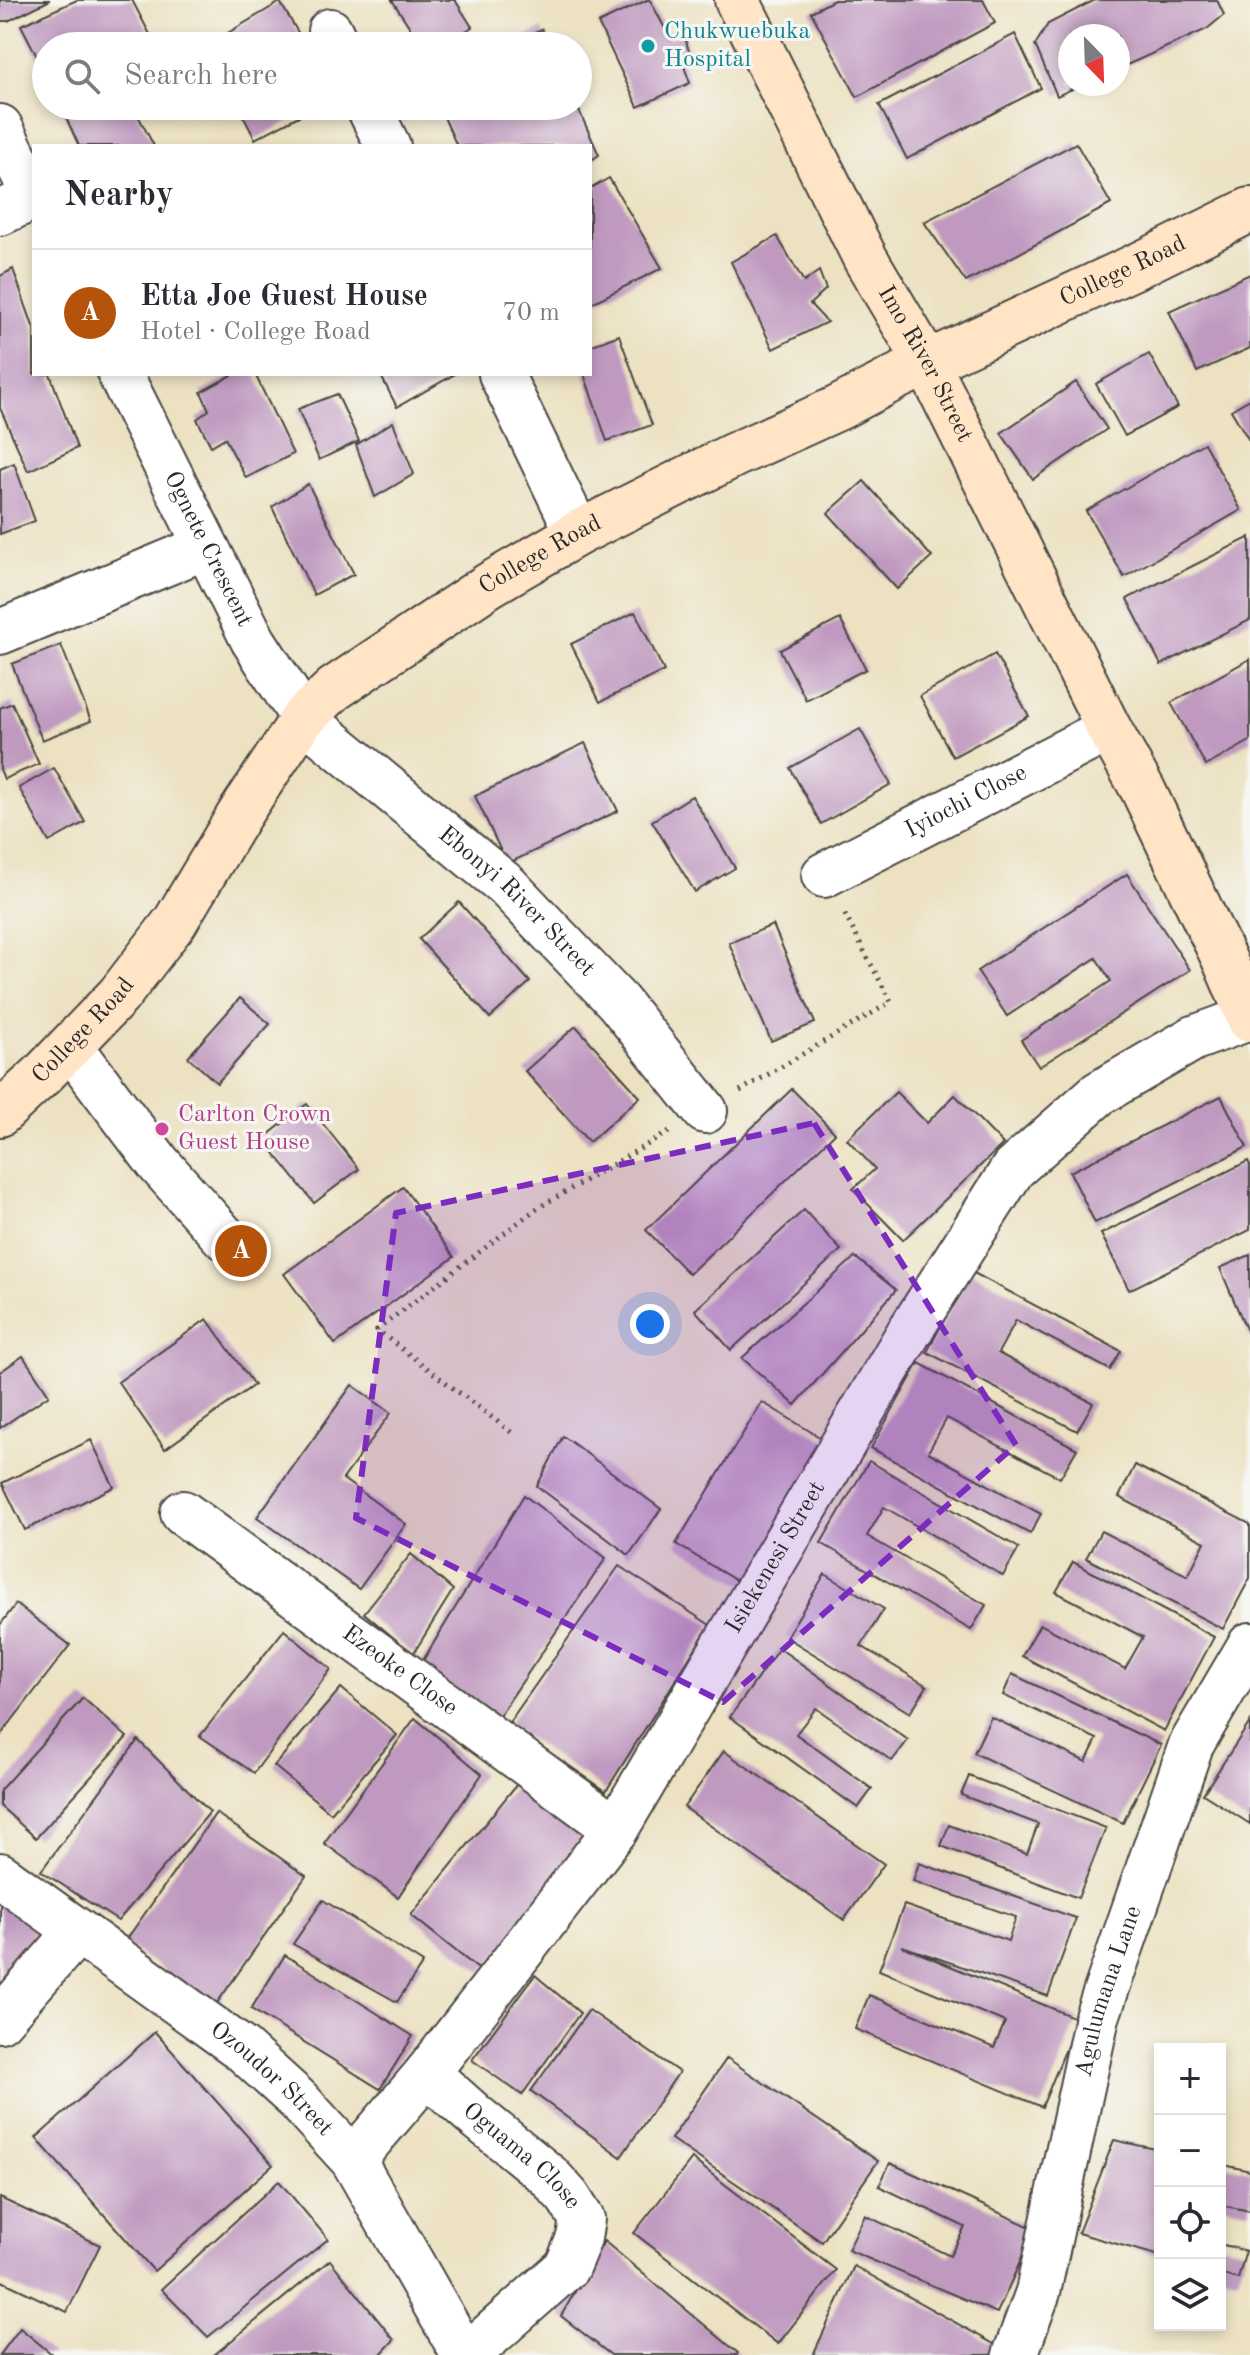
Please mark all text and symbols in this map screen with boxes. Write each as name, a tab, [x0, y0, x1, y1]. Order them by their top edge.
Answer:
place label: Chukwuebuka Hospital	[664, 20, 810, 72]
north arrow	[1058, 24, 1130, 96]
search box	[32, 32, 592, 120]
marker: Chukwuebuka Hospital	[639, 37, 657, 55]
icon: search	[60, 54, 104, 98]
text: Search here	[124, 61, 278, 91]
text: Nearby	[64, 179, 174, 213]
street label: College Road	[1056, 232, 1190, 312]
text: Etta Joe Guest House	[140, 282, 428, 312]
street label: Imo River Street	[873, 282, 976, 446]
text: A	[80, 300, 100, 326]
text: 70 m	[502, 300, 560, 326]
text: Hotel · College Road	[140, 319, 371, 345]
street label: Ognete Crescent	[159, 468, 256, 631]
street label: College Road	[475, 511, 605, 600]
street label: Iyiochi Close	[902, 761, 1031, 843]
street label: Ebonyi River Street	[433, 822, 599, 982]
street label: College Road	[28, 974, 139, 1089]
place label: Carlton Crown Guest House	[178, 1103, 331, 1155]
marker: Carlton Crown Guest House	[153, 1120, 171, 1138]
pin: A	[215, 1221, 267, 1281]
your location	[630, 1304, 670, 1344]
street label: Isiekenesi Street	[722, 1477, 830, 1638]
street label: Ezeoke Close	[337, 1621, 462, 1721]
street label: Agulumana Lane	[1072, 1903, 1146, 2079]
street label: Ozoudor Street	[205, 2018, 337, 2141]
map controls	[1154, 2043, 1226, 2331]
button: +	[1154, 2043, 1226, 2115]
street label: Oguama Close	[458, 2099, 585, 2214]
button: −	[1154, 2115, 1226, 2187]
button: locate	[1154, 2187, 1226, 2259]
button: layers	[1154, 2259, 1226, 2331]

